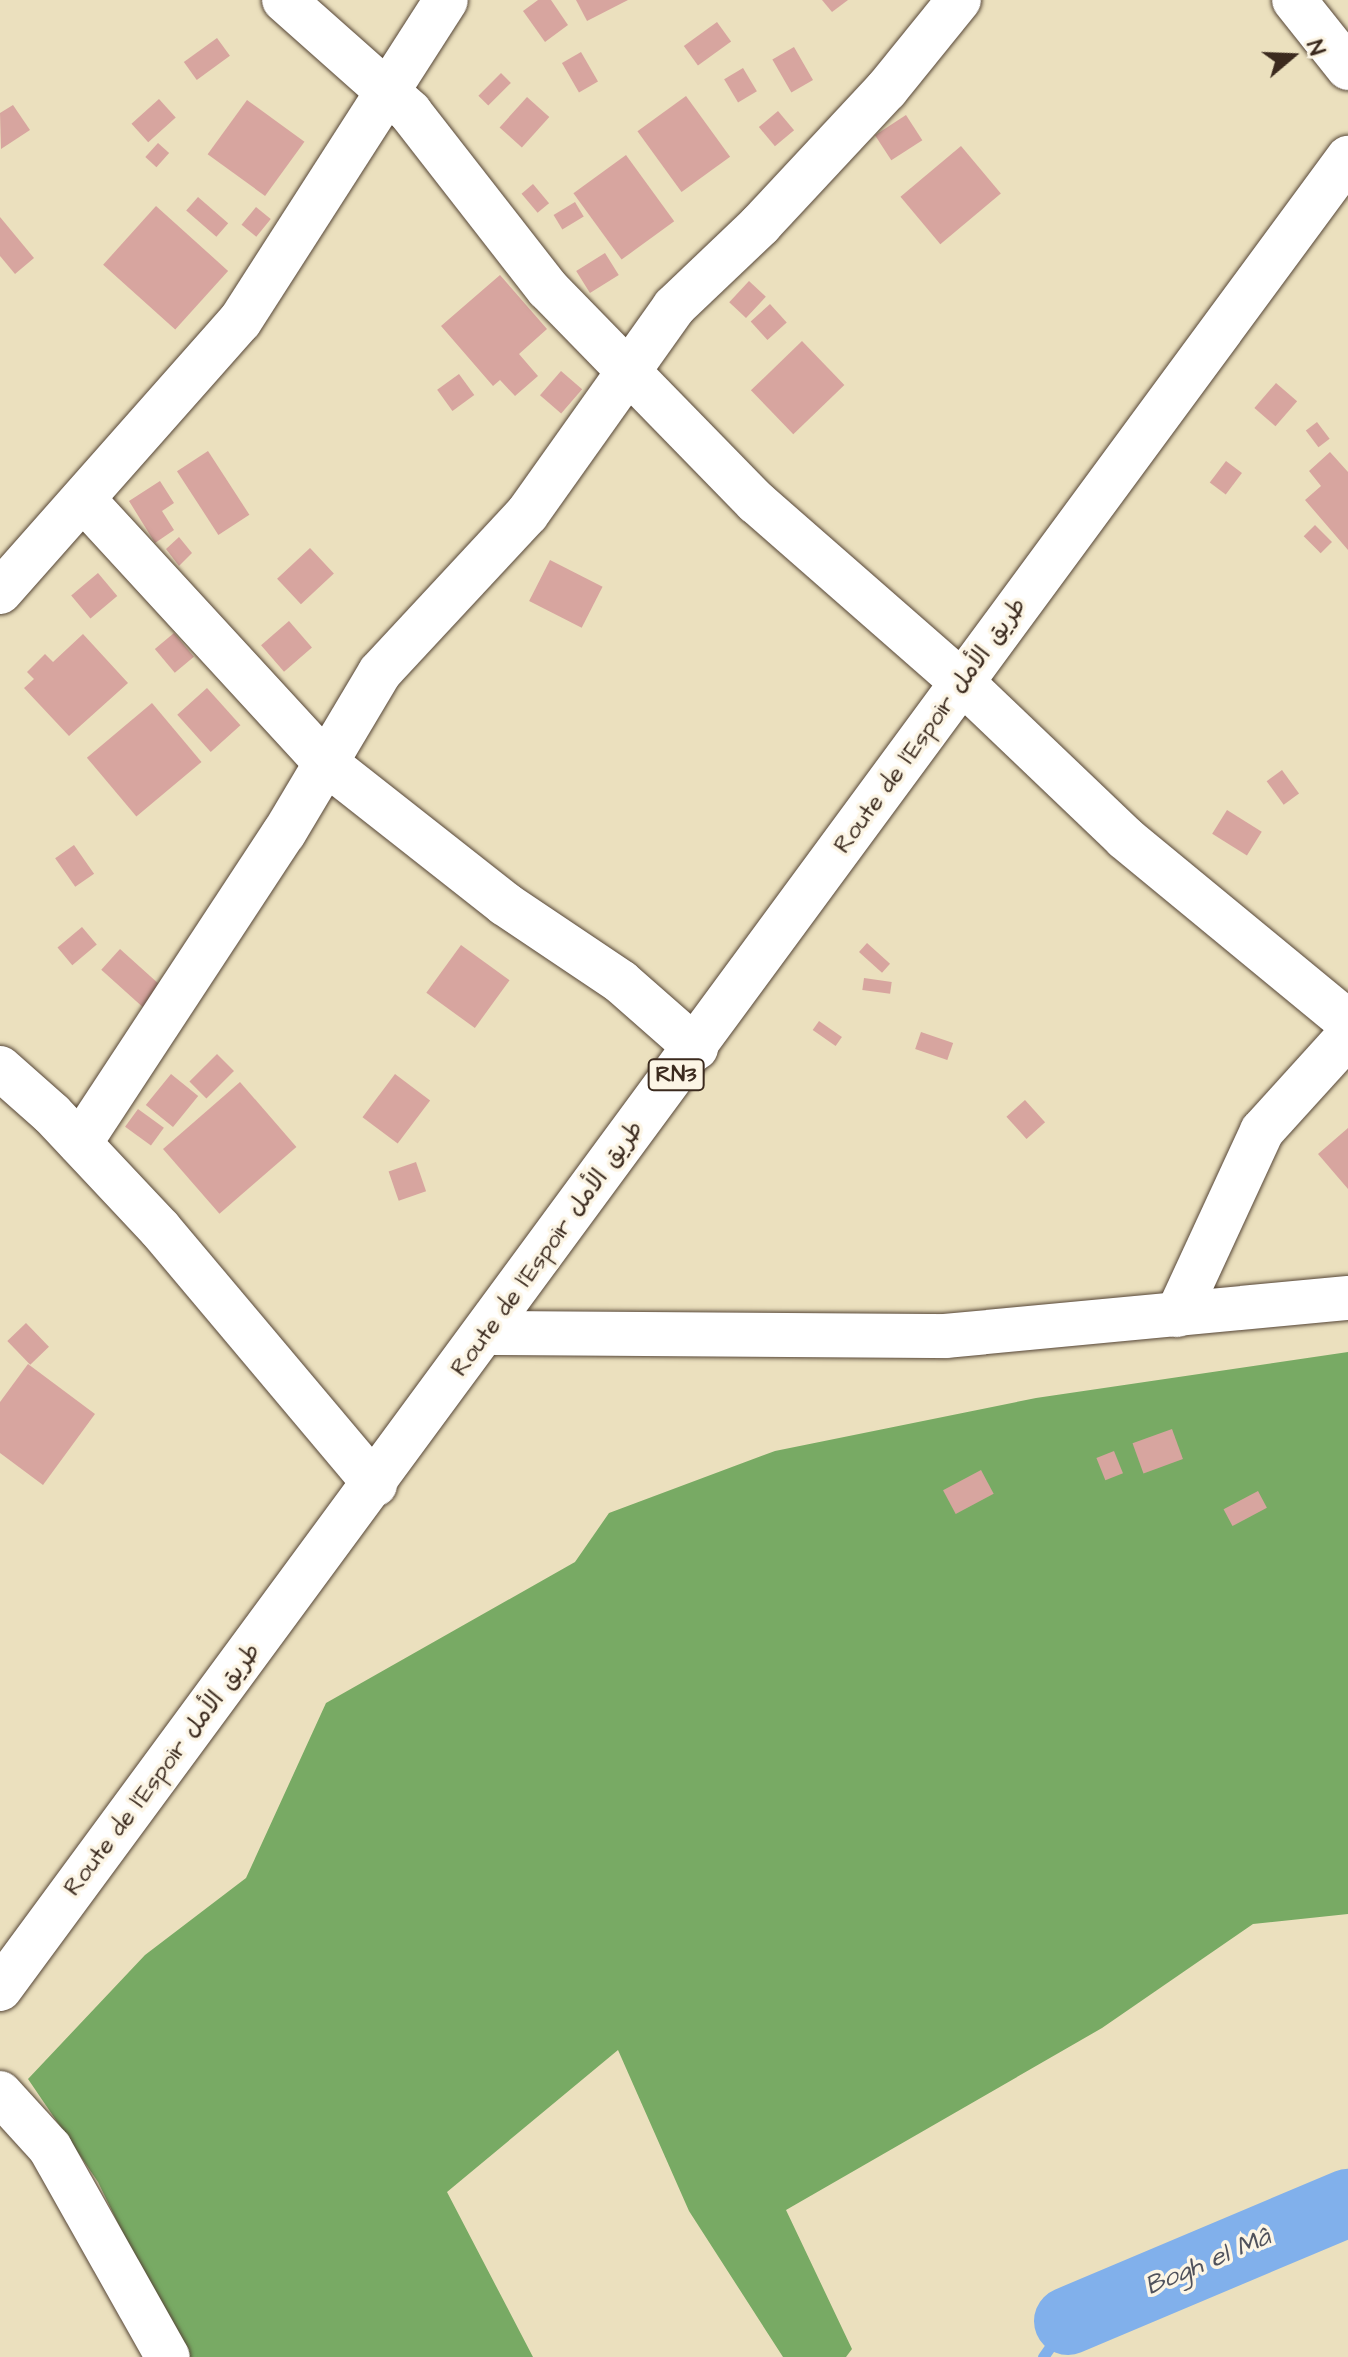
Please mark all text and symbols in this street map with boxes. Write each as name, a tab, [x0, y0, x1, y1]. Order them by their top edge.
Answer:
north arrow	[1252, 16, 1332, 96]
text: N	[1298, 36, 1332, 60]
street label: Route de l’Espoir طريق الأمل	[829, 593, 1033, 859]
road number: RN3	[646, 1057, 706, 1093]
street label: Route de l’Espoir طريق الأمل	[446, 1116, 650, 1382]
street label: Route de l’Espoir طريق الأمل	[59, 1638, 267, 1902]
water label: Bogh el Mâ	[1141, 2222, 1275, 2302]

